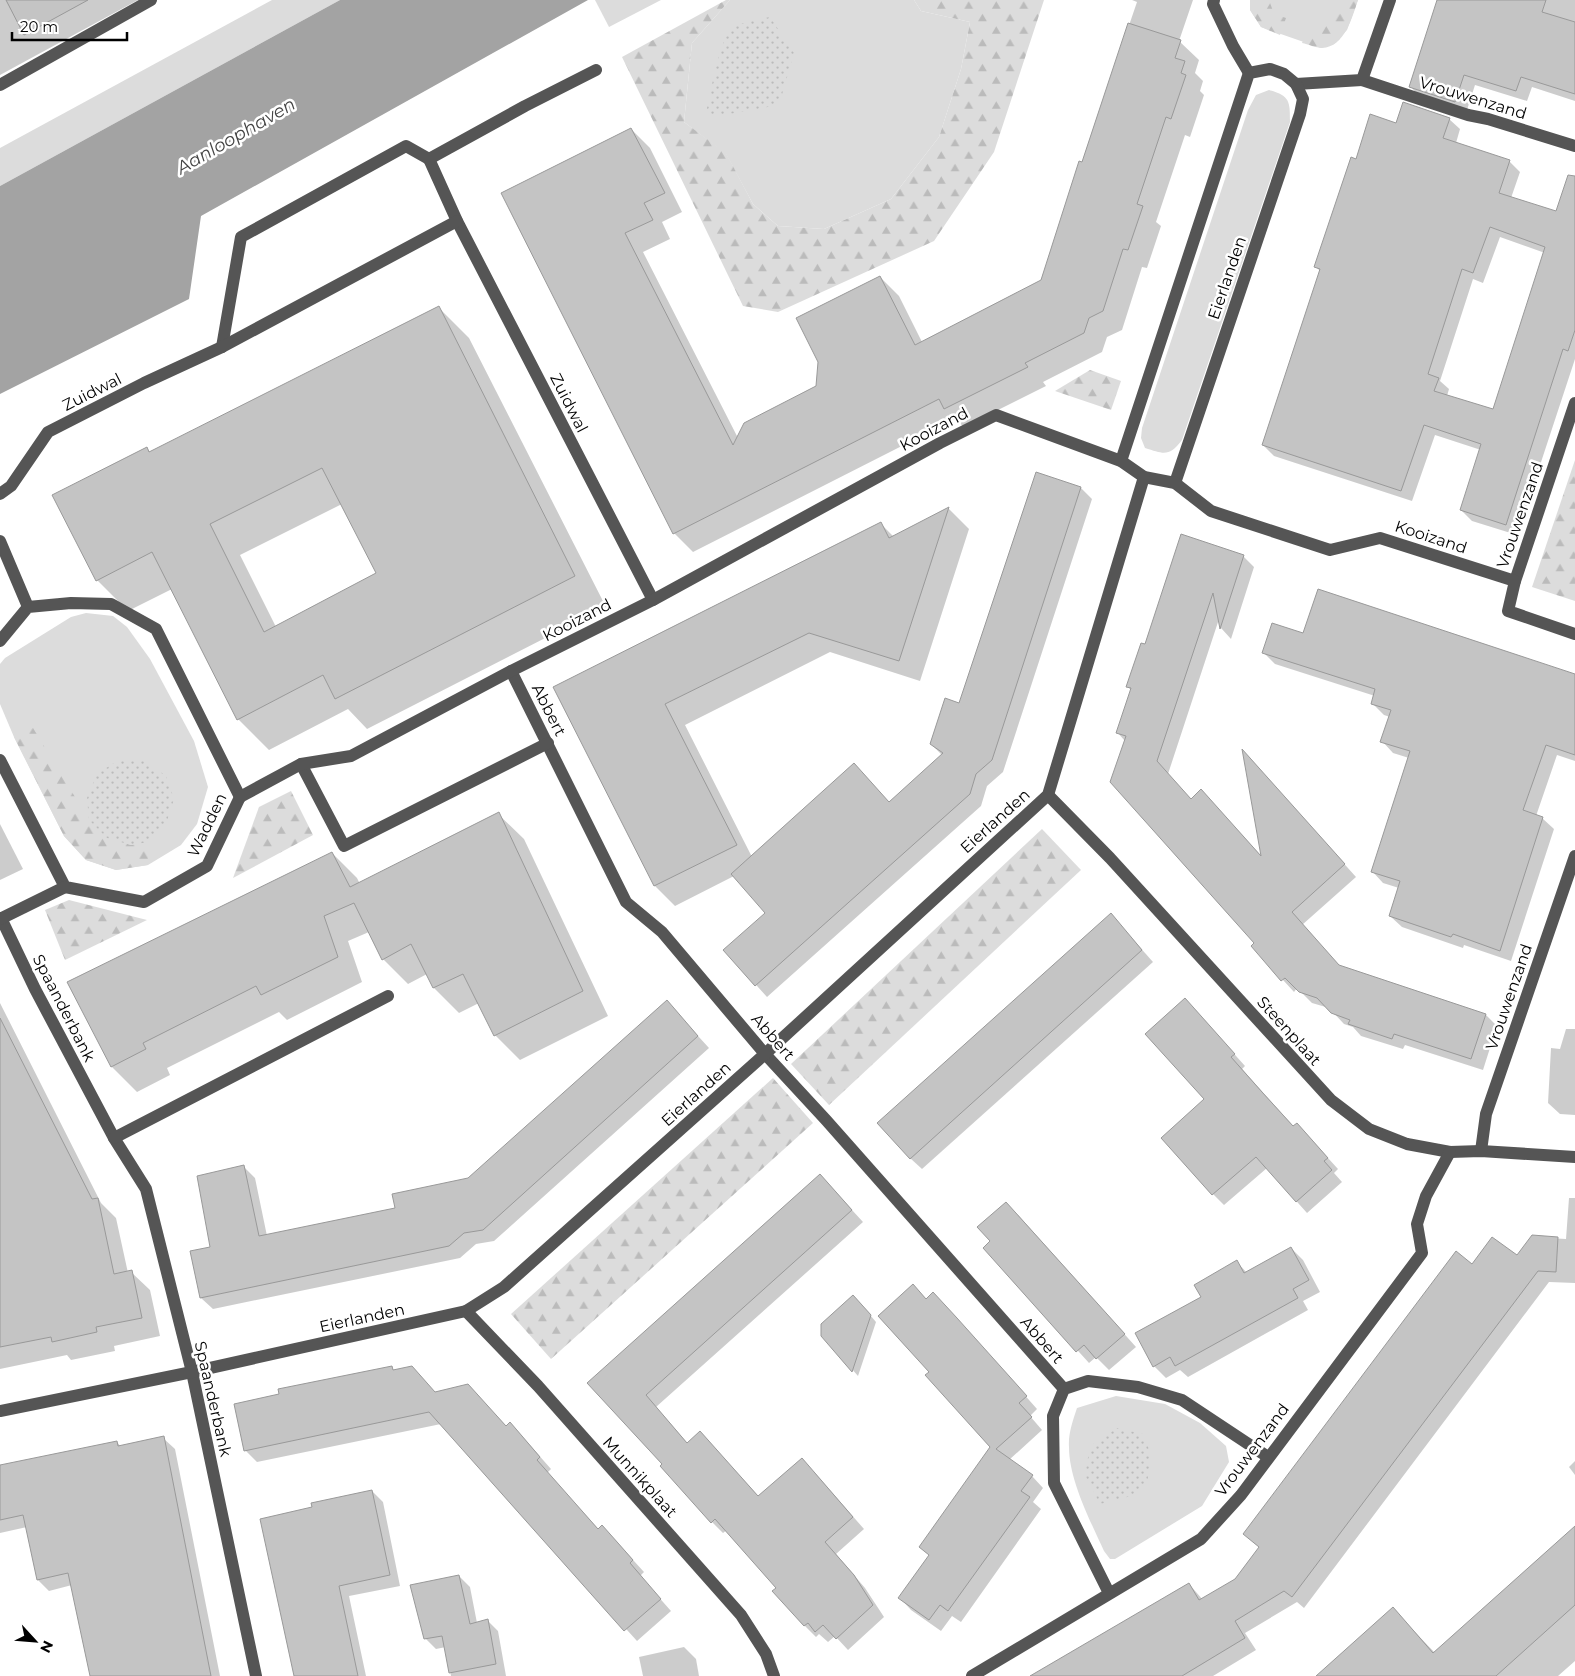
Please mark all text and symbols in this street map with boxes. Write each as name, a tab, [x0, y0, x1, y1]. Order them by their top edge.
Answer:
scale bar	[12, 10, 128, 42]
text: 20 m	[20, 17, 58, 36]
street label: Vrouwenzand	[1417, 73, 1529, 123]
water label: Aanloophaven	[172, 93, 299, 179]
street label: Eierlanden	[1204, 234, 1250, 322]
street label: Zuidwal	[59, 369, 125, 415]
street label: Zuidwal	[546, 370, 592, 436]
street label: Kooizand	[897, 403, 971, 455]
street label: Vrouwenzand	[1493, 459, 1547, 571]
street label: Kooizand	[1393, 516, 1469, 558]
street label: Kooizand	[539, 595, 615, 645]
street label: Abbert	[528, 681, 570, 740]
street label: Eierlanden	[956, 785, 1034, 857]
street label: Wadden	[183, 790, 231, 860]
street label: Vrouwenzand	[1482, 941, 1536, 1053]
street label: Spaanderbank	[29, 951, 99, 1065]
street label: Steenplaat	[1253, 992, 1325, 1070]
street label: Abbert	[747, 1010, 799, 1065]
street label: Eierlanden	[657, 1058, 735, 1130]
street label: Eierlanden	[318, 1300, 406, 1336]
street label: Abbert	[1016, 1313, 1068, 1368]
street label: Spaanderbank	[190, 1339, 236, 1459]
street label: Vrouwenzand	[1211, 1400, 1293, 1500]
street label: Munnikplaat	[599, 1433, 681, 1522]
north arrow	[10, 1616, 60, 1666]
text: N	[36, 1638, 57, 1656]

